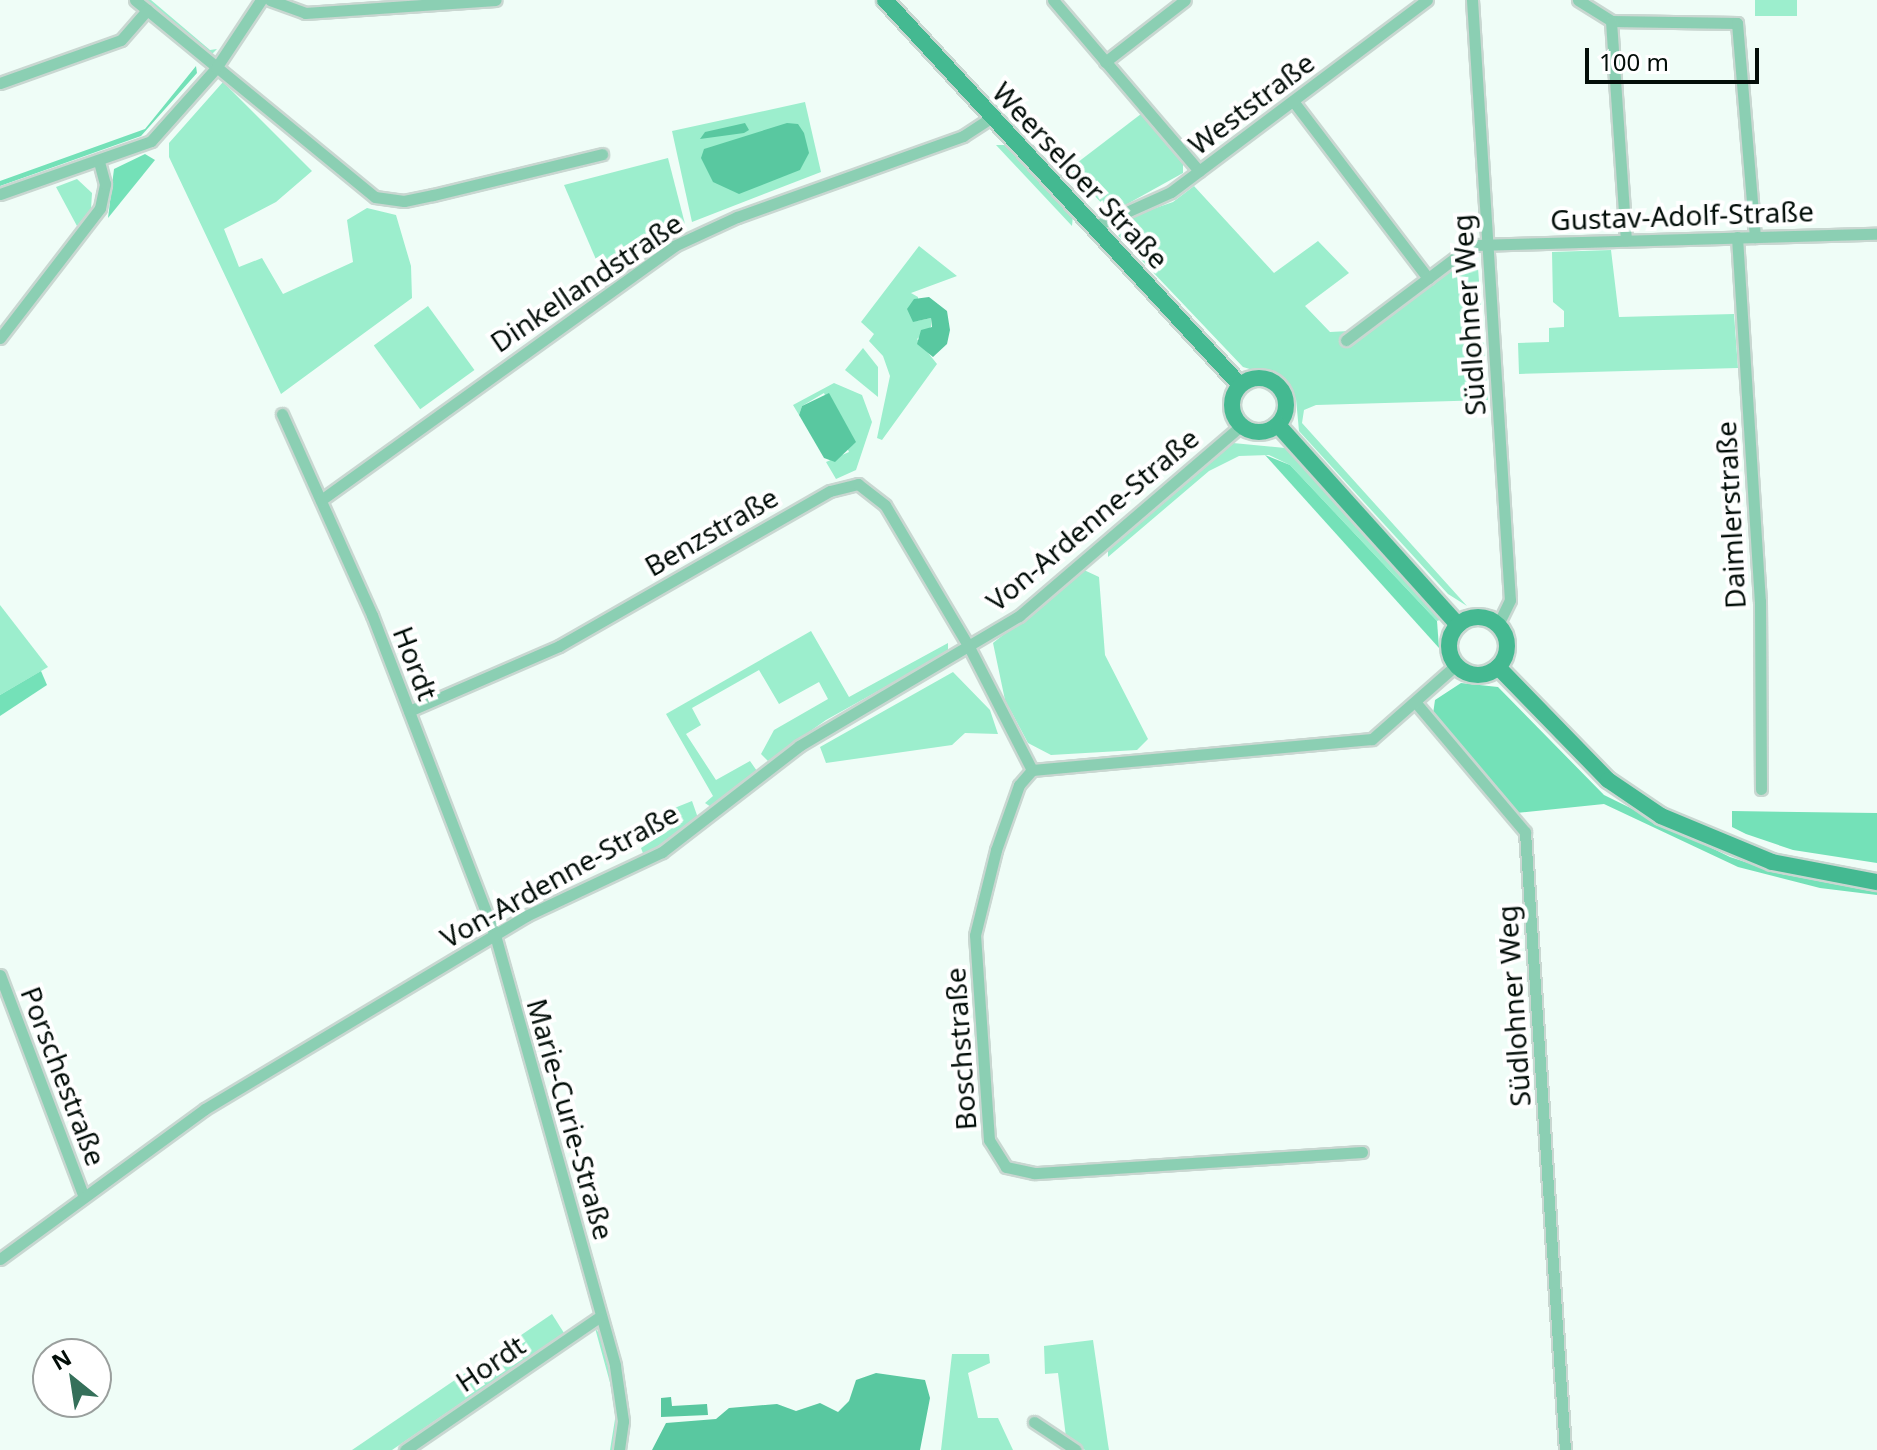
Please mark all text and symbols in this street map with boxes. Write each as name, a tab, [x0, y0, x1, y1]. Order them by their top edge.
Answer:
scale bar	[1589, 32, 1763, 82]
street label: Weststraße	[1182, 45, 1320, 161]
text: 100 m	[1599, 45, 1669, 78]
street label: Weerseloer Straße	[986, 75, 1176, 275]
street label: Gustav-Adolf-Straße	[1550, 194, 1814, 236]
street label: Dinkellandstraße	[484, 205, 688, 359]
street label: Südlohner Weg	[1444, 213, 1492, 417]
street label: Von-Ardenne-Straße	[979, 420, 1205, 618]
street label: Daimlerstraße	[1708, 420, 1752, 610]
street label: Benzstraße	[638, 479, 784, 583]
street label: Hordt	[387, 621, 445, 705]
street label: Von-Ardenne-Straße	[434, 796, 684, 954]
street label: Südlohner Weg	[1489, 904, 1537, 1108]
street label: Boschstraße	[938, 967, 982, 1131]
street label: Porschestraße	[14, 982, 114, 1170]
street label: Marie-Curie-Straße	[521, 995, 621, 1243]
street label: Hordt	[449, 1328, 531, 1398]
north arrow	[32, 1338, 112, 1418]
text: N	[46, 1341, 76, 1376]

